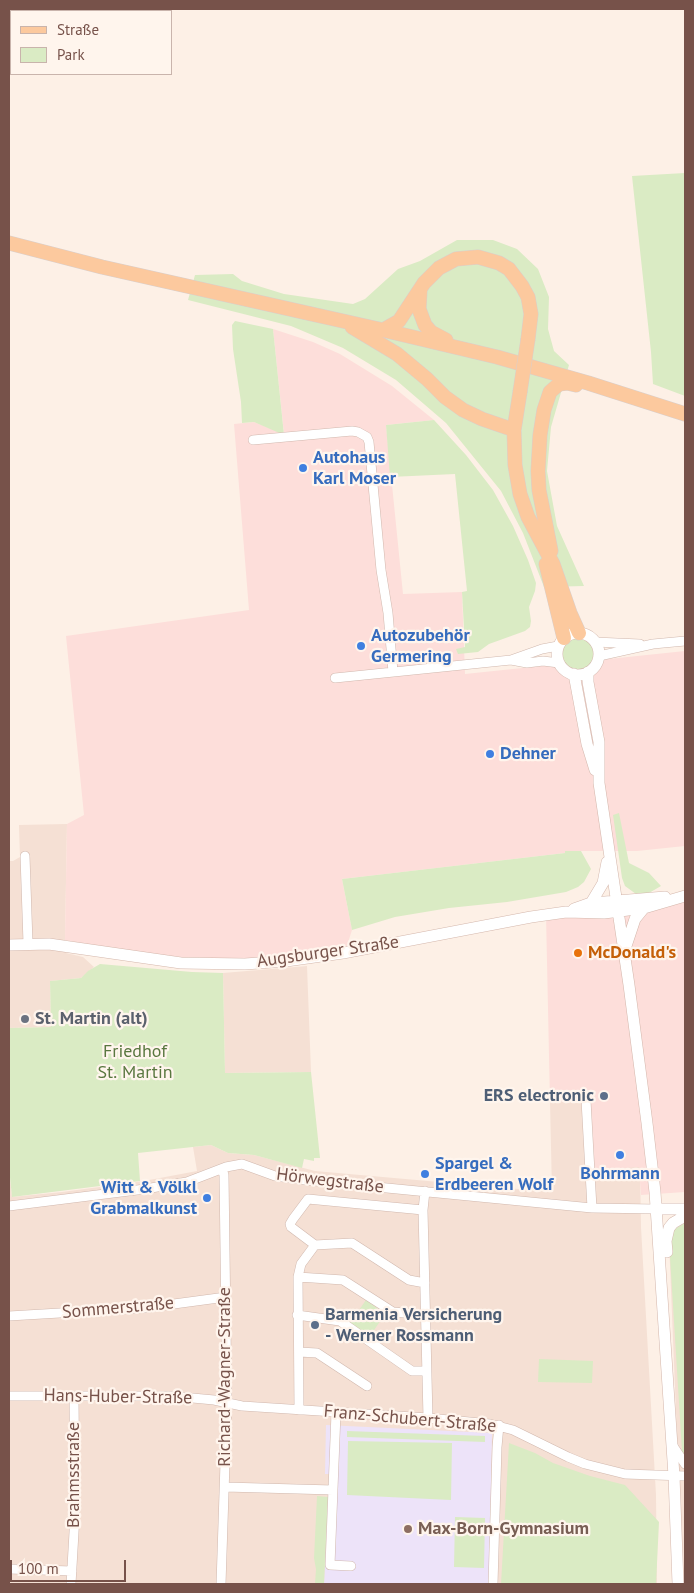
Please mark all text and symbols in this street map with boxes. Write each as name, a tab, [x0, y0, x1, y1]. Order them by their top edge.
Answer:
legend	[10, 10, 172, 75]
text: Straße	[57, 20, 99, 39]
text: Park	[57, 45, 85, 64]
place label: Autohaus Karl Moser	[313, 447, 396, 489]
marker: Autohaus Karl Moser	[297, 462, 309, 474]
place label: Autozubehör Germering	[371, 625, 470, 668]
marker: Autozubehör Germering	[355, 640, 367, 652]
place label: Dehner	[500, 743, 556, 765]
marker: Dehner	[484, 748, 496, 760]
street label: Augsburger Straße	[256, 931, 400, 973]
place label: McDonald's	[588, 942, 676, 964]
marker: McDonald's	[572, 947, 584, 959]
place label: St. Martin (alt)	[35, 1008, 148, 1030]
marker: St. Martin (alt)	[19, 1013, 31, 1025]
park label: Friedhof St. Martin	[97, 1041, 173, 1084]
place label: ERS electronic	[484, 1085, 594, 1107]
marker: ERS electronic	[598, 1090, 610, 1102]
marker: Bohrmann	[614, 1149, 626, 1161]
place label: Spargel & Erdbeeren Wolf	[435, 1153, 553, 1196]
place label: Bohrmann	[580, 1163, 660, 1185]
street label: Hörwegstraße	[275, 1164, 385, 1198]
marker: Spargel & Erdbeeren Wolf	[419, 1168, 431, 1180]
place label: Witt & Völkl Grabmalkunst	[90, 1177, 197, 1220]
marker: Witt & Völkl Grabmalkunst	[201, 1192, 213, 1204]
street label: Richard-Wagner-Straße	[214, 1287, 236, 1467]
street label: Sommerstraße	[61, 1292, 175, 1324]
place label: Barmenia Versicherung - Werner Rossmann	[325, 1304, 502, 1346]
marker: Barmenia Versicherung - Werner Rossmann	[309, 1319, 321, 1331]
street label: Hans-Huber-Straße	[43, 1385, 193, 1409]
street label: Franz-Schubert-Straße	[323, 1401, 497, 1437]
street label: Brahmsstraße	[63, 1422, 85, 1528]
place label: Max-Born-Gymnasium	[418, 1518, 589, 1540]
marker: Max-Born-Gymnasium	[402, 1523, 414, 1535]
scale bar	[12, 1550, 129, 1582]
text: 100 m	[18, 1559, 59, 1578]

